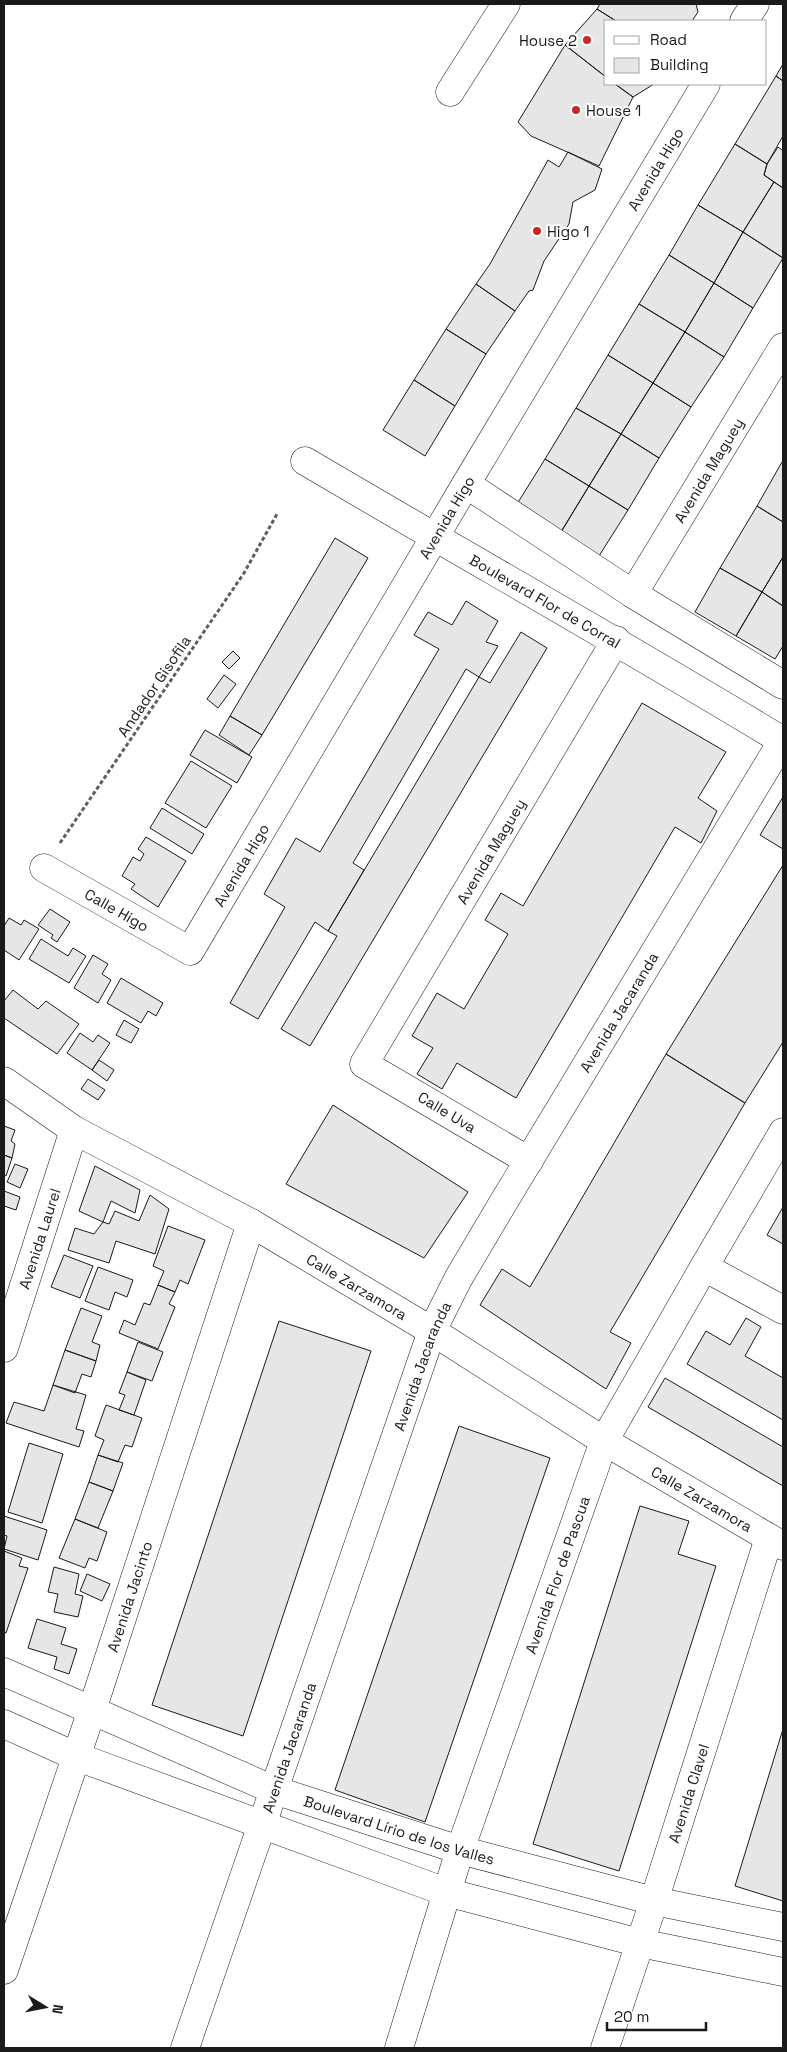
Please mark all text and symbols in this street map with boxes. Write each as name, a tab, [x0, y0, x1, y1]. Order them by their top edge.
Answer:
legend	[604, 20, 767, 85]
text: Road	[650, 30, 687, 49]
place label: House 2	[519, 31, 577, 50]
marker: House 2	[581, 34, 593, 46]
text: Building	[650, 55, 709, 74]
place label: House 1	[586, 101, 641, 120]
marker: House 1	[570, 104, 582, 116]
street label: Avenida Higo	[623, 124, 687, 214]
place label: Higo 1	[547, 222, 590, 241]
marker: Higo 1	[531, 225, 543, 237]
street label: Avenida Maguey	[669, 414, 747, 526]
street label: Avenida Higo	[415, 472, 478, 562]
street label: Boulevard Flor de Corral	[466, 550, 624, 652]
street label: Andador Gisofila	[113, 632, 195, 740]
street label: Avenida Maguey	[452, 795, 529, 907]
street label: Avenida Higo	[209, 820, 273, 910]
street label: Calle Higo	[82, 884, 153, 935]
street label: Avenida Jacaranda	[575, 948, 662, 1076]
street label: Calle Uva	[414, 1087, 480, 1137]
street label: Avenida Laurel	[14, 1186, 64, 1291]
street label: Calle Zarzamora	[303, 1249, 411, 1324]
street label: Avenida Jacaranda	[389, 1298, 455, 1433]
street label: Calle Zarzamora	[648, 1461, 756, 1536]
street label: Avenida Flor de Pascua	[520, 1493, 594, 1656]
street label: Avenida Jacinto	[102, 1539, 156, 1654]
street label: Avenida Jacaranda	[257, 1679, 320, 1815]
street label: Avenida Clavel	[664, 1741, 713, 1845]
street label: Boulevard Lírio de los Valles	[301, 1791, 497, 1868]
north arrow	[20, 1982, 70, 2032]
scale bar	[607, 2000, 706, 2032]
text: N	[48, 2003, 67, 2015]
text: 20 m	[614, 2007, 649, 2026]

